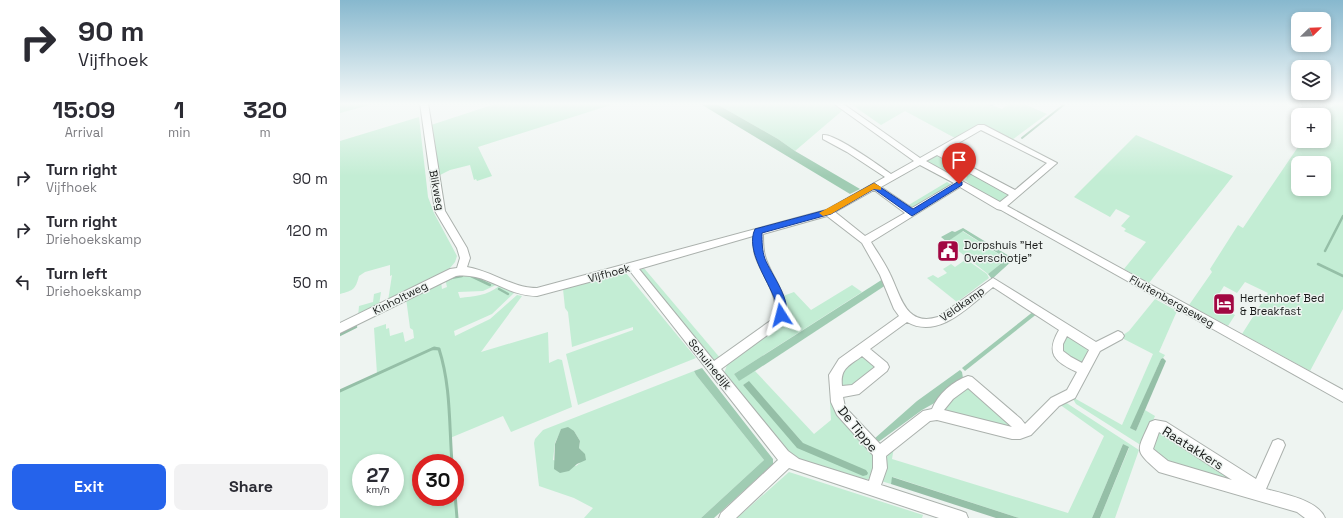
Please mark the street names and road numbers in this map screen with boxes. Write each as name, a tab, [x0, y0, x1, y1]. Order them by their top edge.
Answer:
street label: Blikweg	[426, 169, 448, 211]
street label: Vijfhoek	[586, 261, 632, 285]
street label: Fluitenbergseweg	[1127, 272, 1217, 330]
street label: Kinholtweg	[370, 278, 430, 318]
street label: Veldkamp	[937, 284, 987, 324]
street label: Schuinedijk	[685, 336, 735, 392]
street label: De Tippe	[834, 402, 882, 456]
street label: Raatakkers	[1159, 422, 1227, 474]

